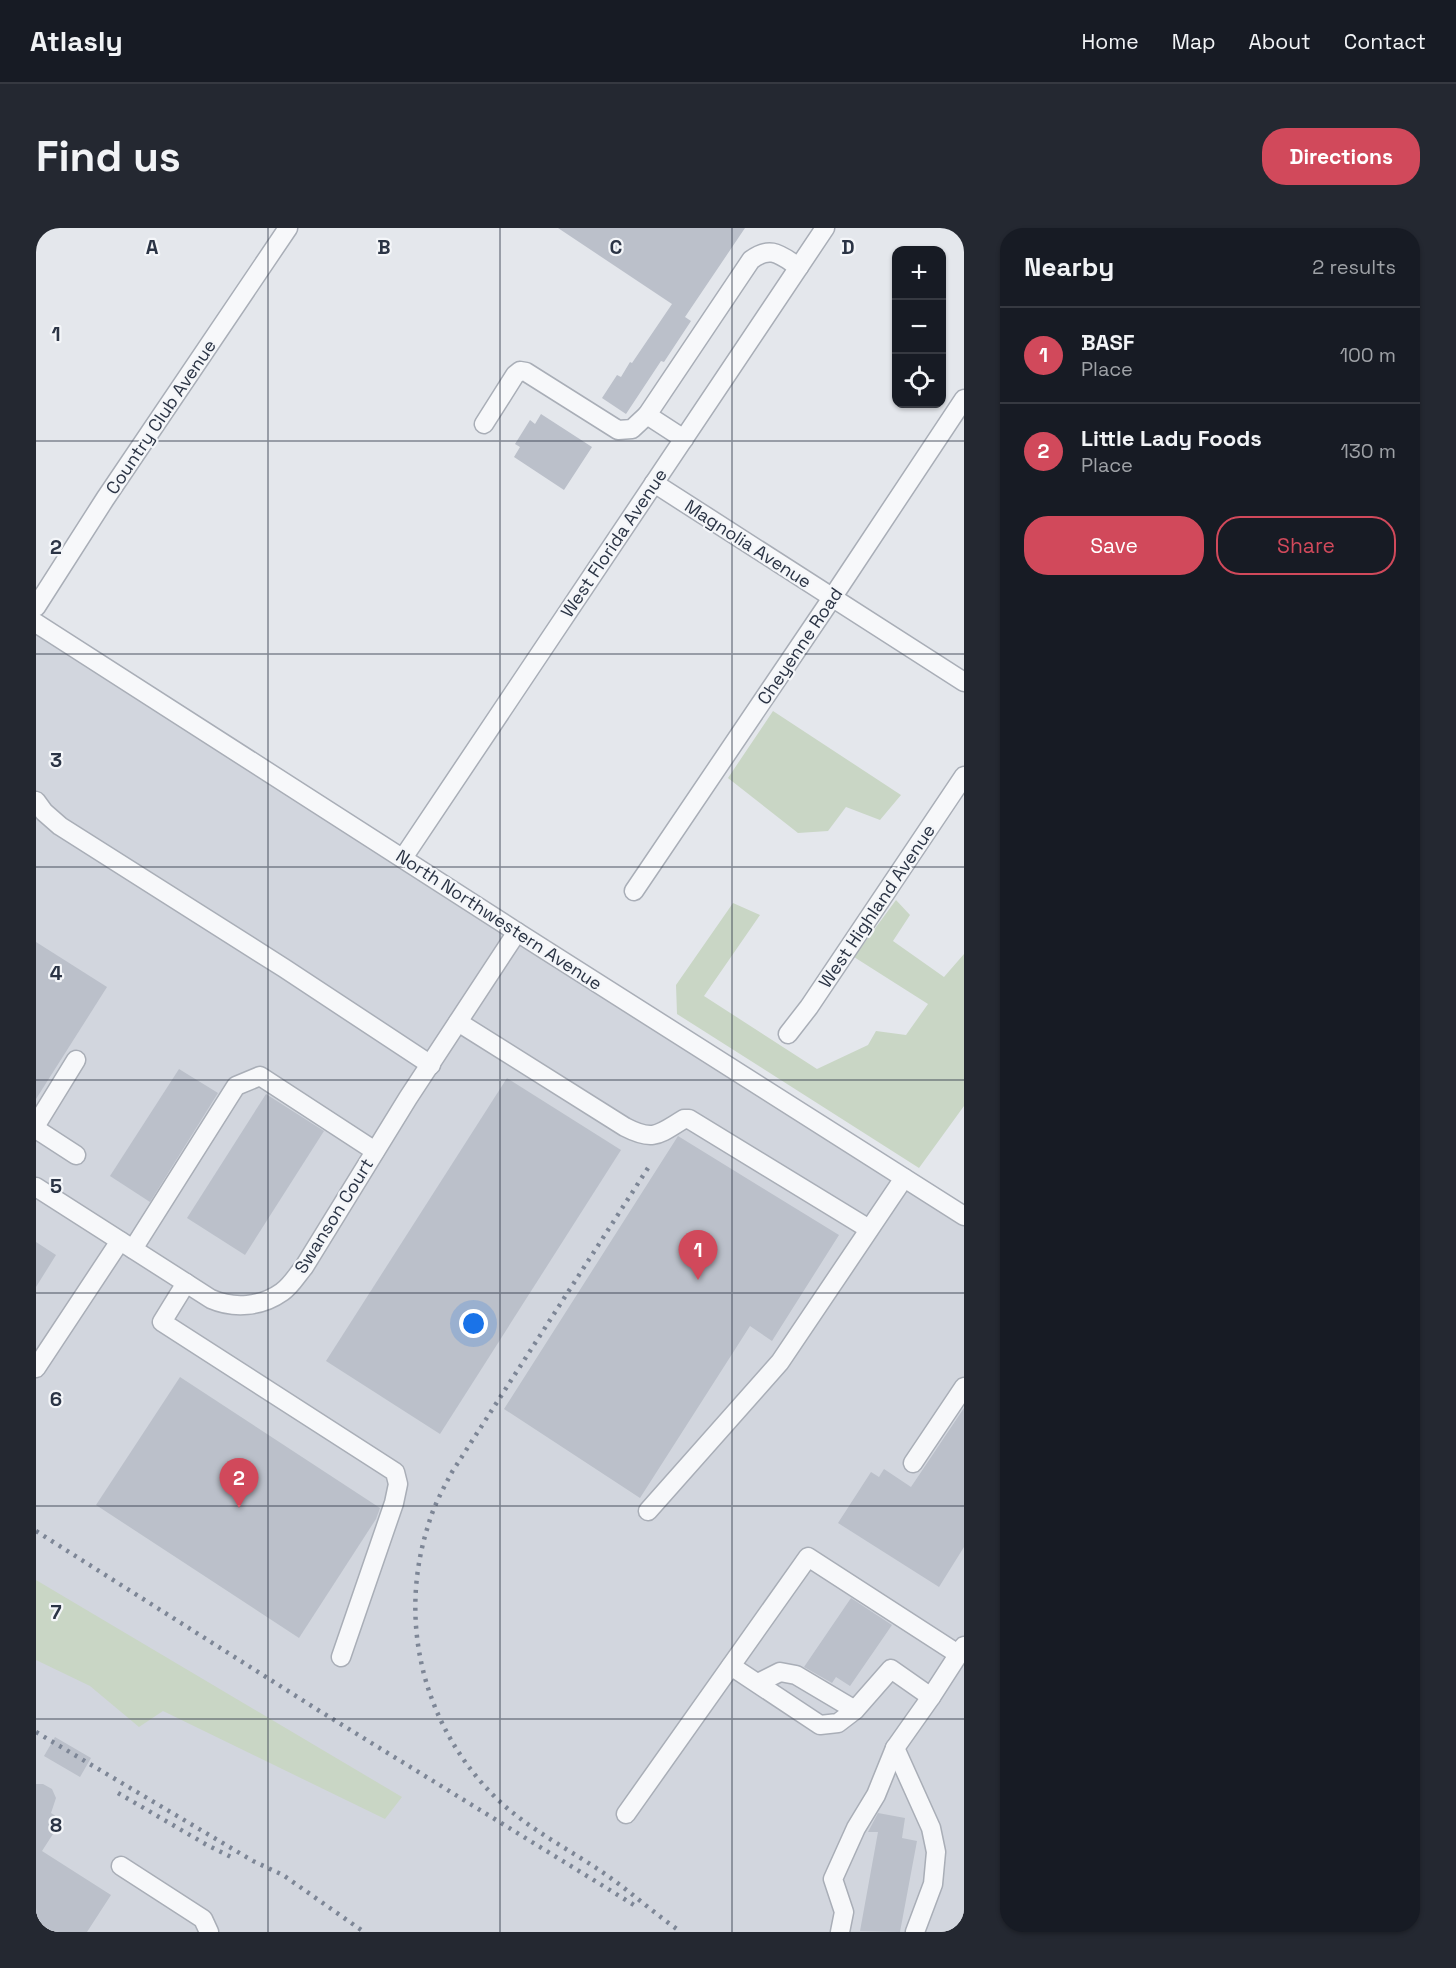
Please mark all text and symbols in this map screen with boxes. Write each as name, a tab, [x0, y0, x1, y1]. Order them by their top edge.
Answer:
text: Atlasly	[30, 23, 123, 59]
text: Home	[1081, 28, 1139, 55]
text: Map	[1172, 28, 1216, 55]
text: About	[1249, 28, 1311, 55]
text: Contact	[1344, 28, 1426, 55]
button: Directions	[1262, 128, 1420, 185]
text: Find us	[36, 130, 181, 183]
text: A	[146, 234, 159, 260]
text: B	[377, 234, 391, 260]
text: C	[610, 234, 623, 260]
text: D	[841, 234, 855, 260]
map controls	[892, 246, 946, 408]
button: +	[892, 246, 946, 300]
text: Nearby	[1024, 250, 1114, 284]
text: 2 results	[1312, 254, 1396, 280]
button: −	[892, 300, 946, 354]
text: 1	[51, 321, 61, 347]
text: BASF	[1081, 328, 1135, 356]
street label: Country Club Avenue	[100, 335, 221, 498]
text: 1	[1039, 342, 1048, 368]
text: 100 m	[1340, 342, 1396, 368]
button: locate	[892, 354, 946, 408]
text: Place	[1081, 356, 1133, 382]
text: Little Lady Foods	[1081, 424, 1262, 452]
text: 2	[1038, 438, 1049, 464]
text: 130 m	[1340, 438, 1396, 464]
text: Place	[1081, 452, 1133, 478]
street label: West Florida Avenue	[555, 464, 672, 622]
street label: Magnolia Avenue	[681, 494, 816, 593]
button: Save	[1024, 516, 1204, 575]
button: Share	[1216, 516, 1396, 575]
text: 2	[50, 534, 62, 560]
street label: Cheyenne Road	[752, 583, 847, 709]
text: 3	[50, 747, 62, 773]
street label: West Highland Avenue	[813, 819, 940, 992]
street label: North Northwestern Avenue	[392, 844, 607, 995]
text: 4	[50, 960, 63, 986]
street label: Swanson Court	[289, 1154, 378, 1278]
text: 5	[50, 1173, 62, 1199]
pin: 1	[678, 1230, 718, 1280]
your location	[459, 1309, 488, 1338]
text: 6	[50, 1386, 62, 1412]
pin: 2	[220, 1458, 258, 1508]
text: 7	[50, 1599, 62, 1625]
text: 8	[50, 1812, 62, 1838]

